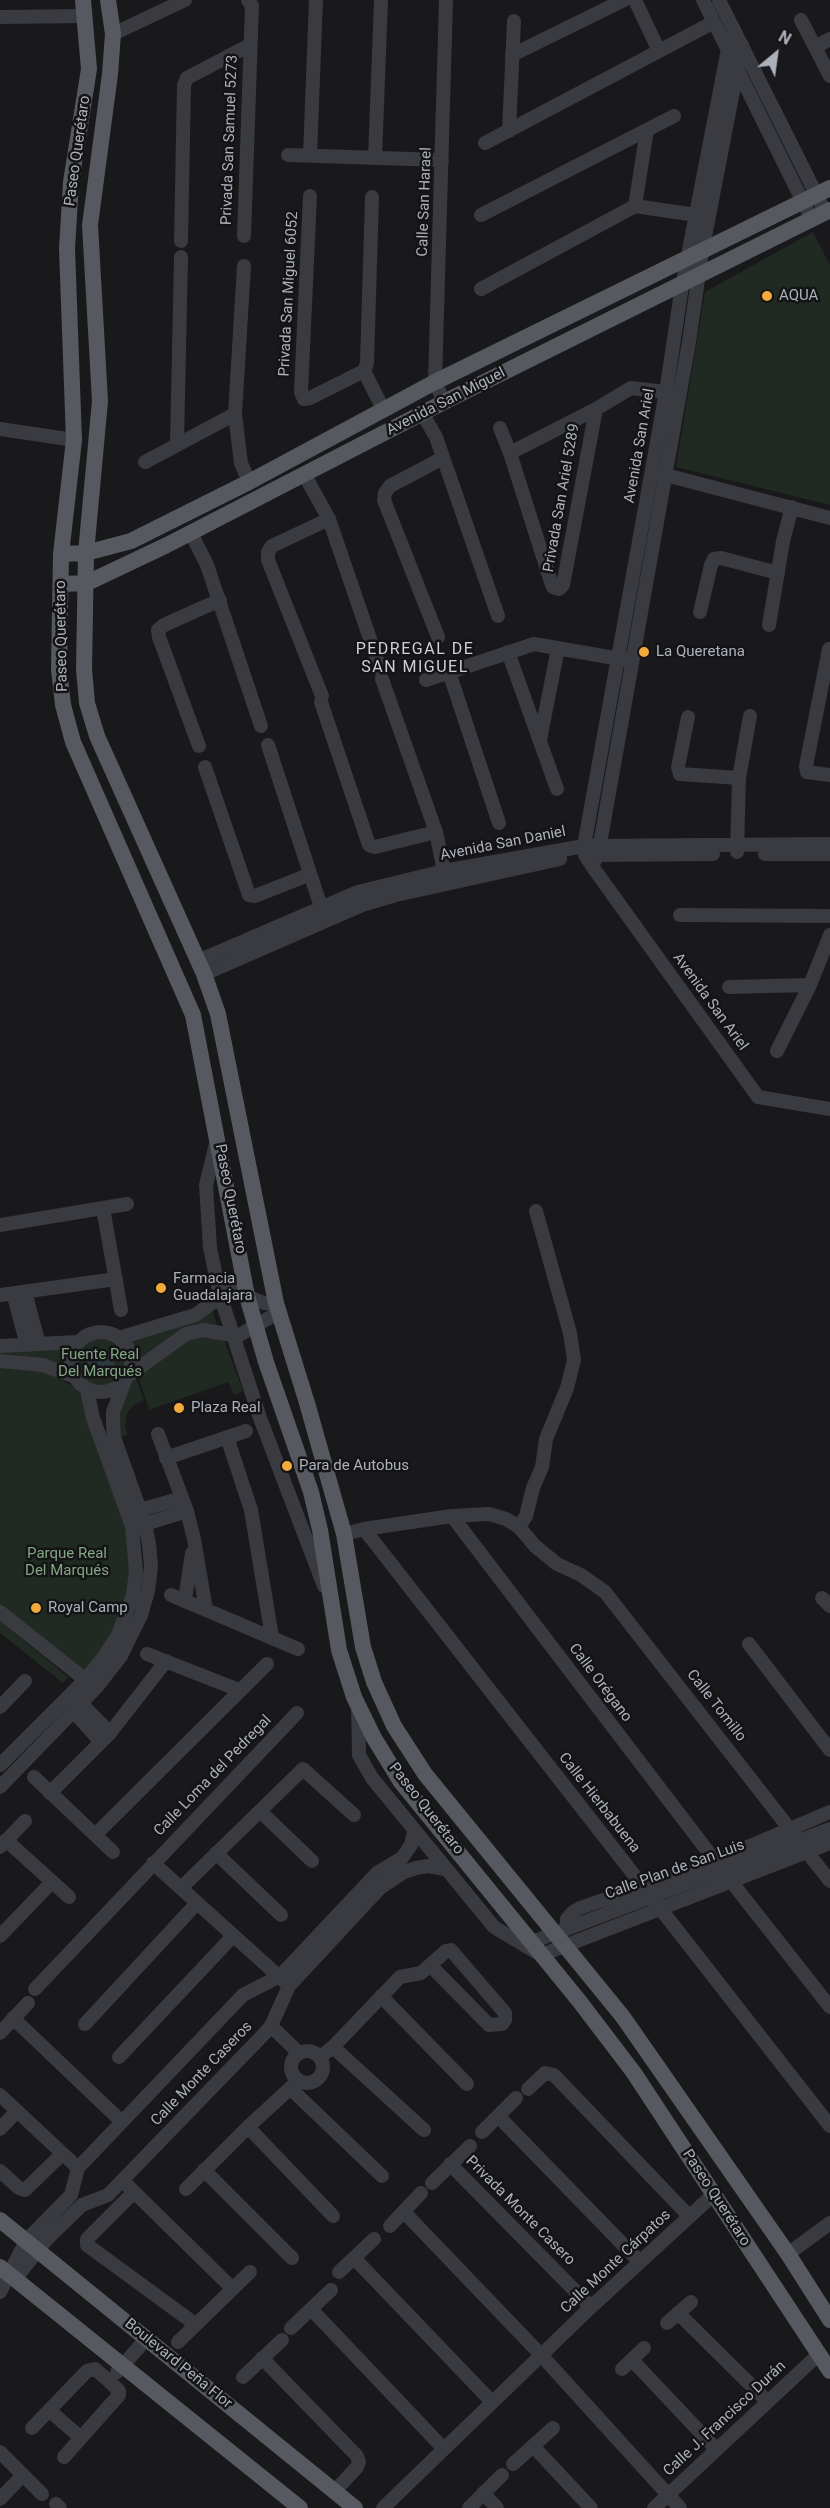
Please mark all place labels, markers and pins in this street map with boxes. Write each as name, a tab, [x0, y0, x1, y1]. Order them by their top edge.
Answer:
place label: AQUA	[779, 287, 818, 305]
marker: AQUA	[760, 289, 774, 303]
place label: La Queretana	[656, 643, 745, 661]
marker: La Queretana	[637, 645, 651, 659]
place label: Farmacia Guadalajara	[173, 1270, 253, 1305]
marker: Farmacia Guadalajara	[154, 1281, 168, 1295]
place label: Plaza Real	[191, 1399, 261, 1417]
marker: Plaza Real	[172, 1401, 186, 1415]
place label: Para de Autobus	[299, 1457, 409, 1475]
marker: Para de Autobus	[280, 1459, 294, 1473]
place label: Royal Camp	[48, 1599, 128, 1617]
marker: Royal Camp	[29, 1601, 43, 1615]

